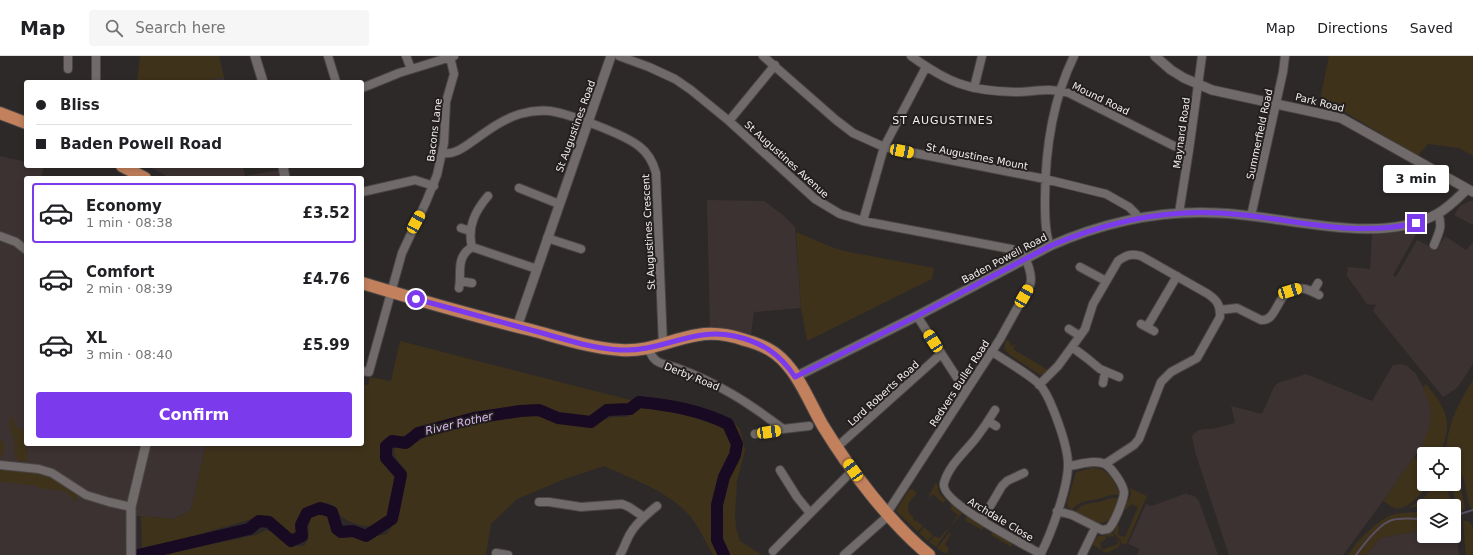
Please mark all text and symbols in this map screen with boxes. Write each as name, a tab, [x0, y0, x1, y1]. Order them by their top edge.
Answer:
search box	[89, 10, 369, 46]
text: Map	[20, 17, 65, 39]
icon: search	[103, 17, 125, 39]
text: Search here	[135, 19, 225, 37]
text: Map	[1266, 20, 1295, 36]
text: Directions	[1317, 20, 1388, 36]
text: Saved	[1410, 20, 1453, 36]
street label: St Augustines Road	[554, 79, 597, 174]
street label: Mound Road	[1070, 80, 1131, 117]
street label: Summerfield Road	[1245, 88, 1274, 180]
street label: Park Road	[1294, 91, 1345, 114]
text: Bliss	[60, 96, 100, 114]
street label: Maynard Road	[1171, 97, 1192, 169]
street label: Bacons Lane	[425, 98, 444, 162]
district label: ST AUGUSTINES	[892, 114, 994, 127]
street label: St Augustines Avenue	[742, 119, 831, 200]
text: Baden Powell Road	[60, 135, 222, 153]
street label: St Augustines Mount	[925, 141, 1029, 172]
car	[889, 143, 915, 159]
callout: 3 min	[1383, 165, 1449, 193]
text: 3 min	[1396, 171, 1436, 186]
street label: St Augustines Crescent	[640, 174, 657, 290]
icon: car	[38, 195, 74, 231]
text: Economy	[86, 197, 162, 215]
text: £3.52	[303, 204, 350, 222]
car	[405, 209, 427, 235]
route end	[1407, 214, 1425, 232]
text: 1 min · 08:38	[86, 215, 173, 230]
street label: Baden Powell Road	[960, 231, 1049, 286]
icon: car	[38, 261, 74, 297]
text: Comfort	[86, 263, 154, 281]
text: £4.76	[303, 270, 350, 288]
text: 2 min · 08:39	[86, 281, 173, 296]
car	[1277, 282, 1303, 300]
car	[1013, 283, 1035, 309]
route start	[407, 290, 425, 308]
icon: car	[38, 327, 74, 363]
car	[921, 328, 945, 354]
text: XL	[86, 329, 107, 347]
text: £5.99	[303, 336, 350, 354]
street label: Redvers Buller Road	[927, 338, 991, 429]
text: 3 min · 08:40	[86, 347, 173, 362]
street label: Lord Roberts Road	[846, 359, 921, 428]
street label: Derby Road	[663, 360, 721, 393]
button: Confirm	[36, 392, 352, 438]
water label: River Rother	[424, 409, 496, 438]
car	[756, 424, 782, 440]
map controls	[1417, 447, 1461, 543]
button: locate	[1417, 447, 1461, 491]
car	[841, 457, 865, 483]
street label: Archdale Close	[966, 496, 1035, 543]
button: layers	[1417, 499, 1461, 543]

